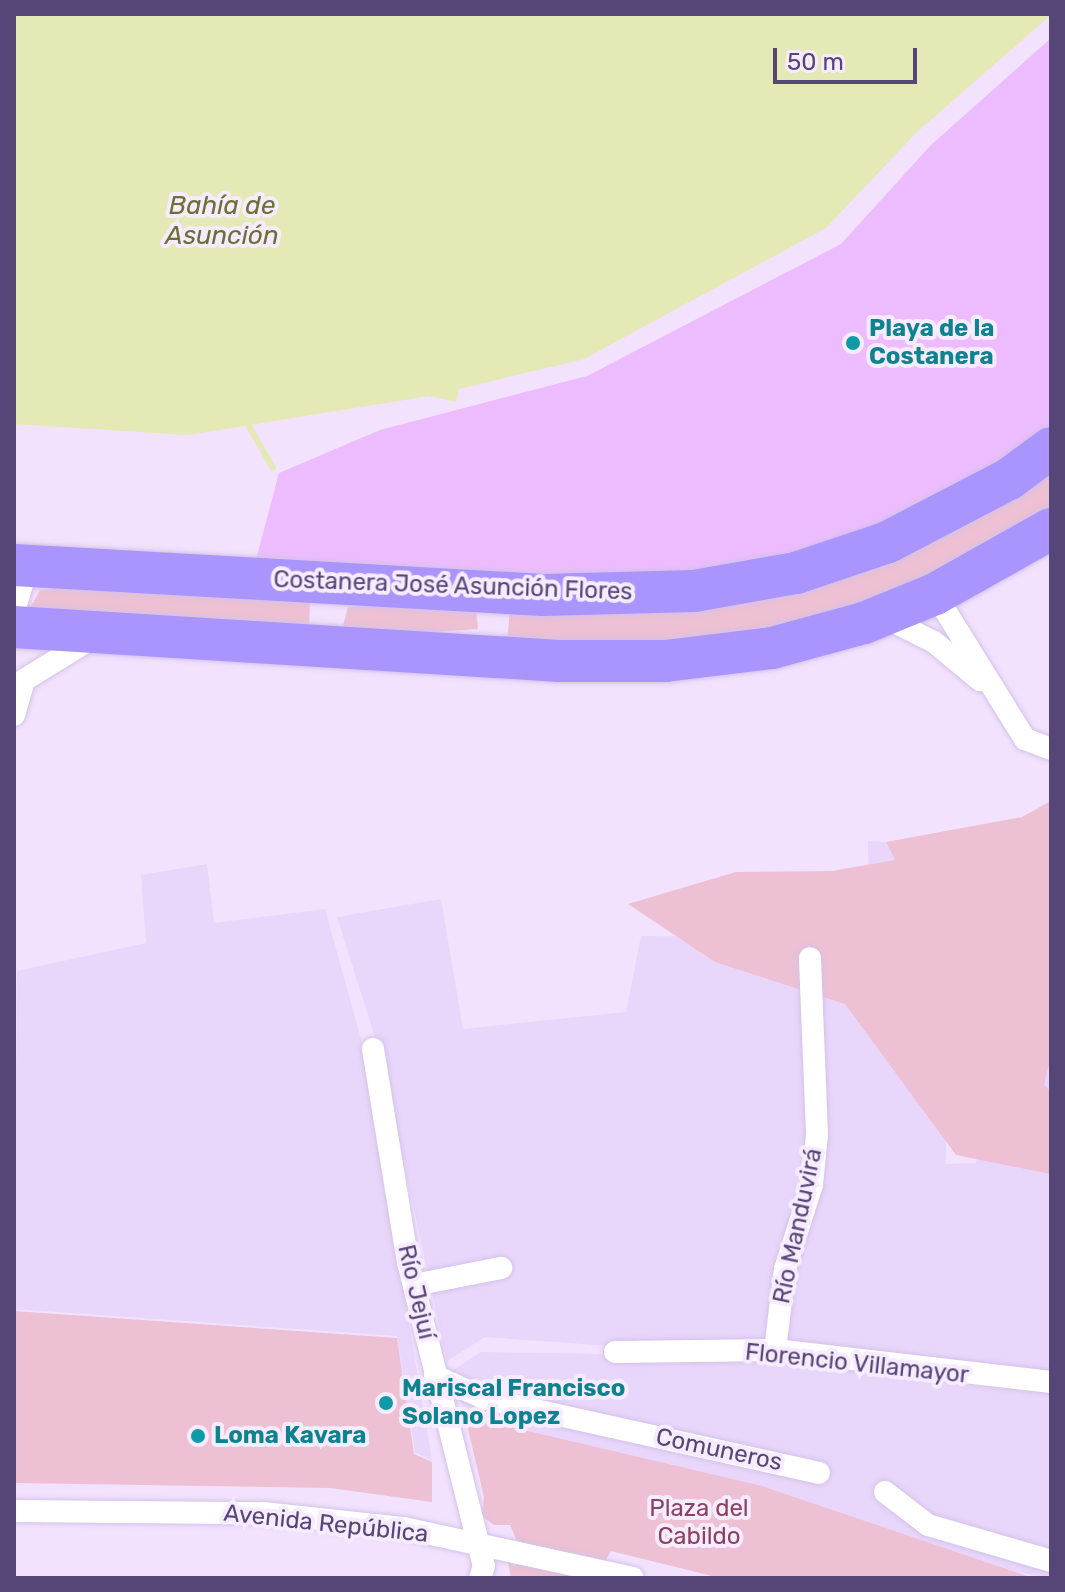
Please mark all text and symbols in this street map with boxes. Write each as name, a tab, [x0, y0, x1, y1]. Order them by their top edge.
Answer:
scale bar	[777, 32, 921, 82]
text: 50 m	[787, 48, 844, 76]
water label: Bahía de Asunción	[165, 190, 279, 252]
place label: Playa de la Costanera	[869, 315, 994, 371]
marker: Playa de la Costanera	[844, 334, 862, 352]
street label: Costanera José Asunción Flores	[273, 565, 633, 607]
street label: Río Manduvirá	[767, 1146, 829, 1306]
street label: Río Jejuí	[391, 1242, 441, 1342]
street label: Florencio Villamayor	[743, 1338, 971, 1390]
place label: Mariscal Francisco Solano Lopez	[402, 1375, 625, 1431]
marker: Mariscal Francisco Solano Lopez	[377, 1394, 395, 1412]
place label: Loma Kavara	[214, 1422, 366, 1450]
street label: Comuneros	[653, 1423, 785, 1477]
marker: Loma Kavara	[189, 1427, 207, 1445]
park label: Plaza del Cabildo	[649, 1495, 749, 1551]
street label: Avenida República	[222, 1499, 430, 1549]

